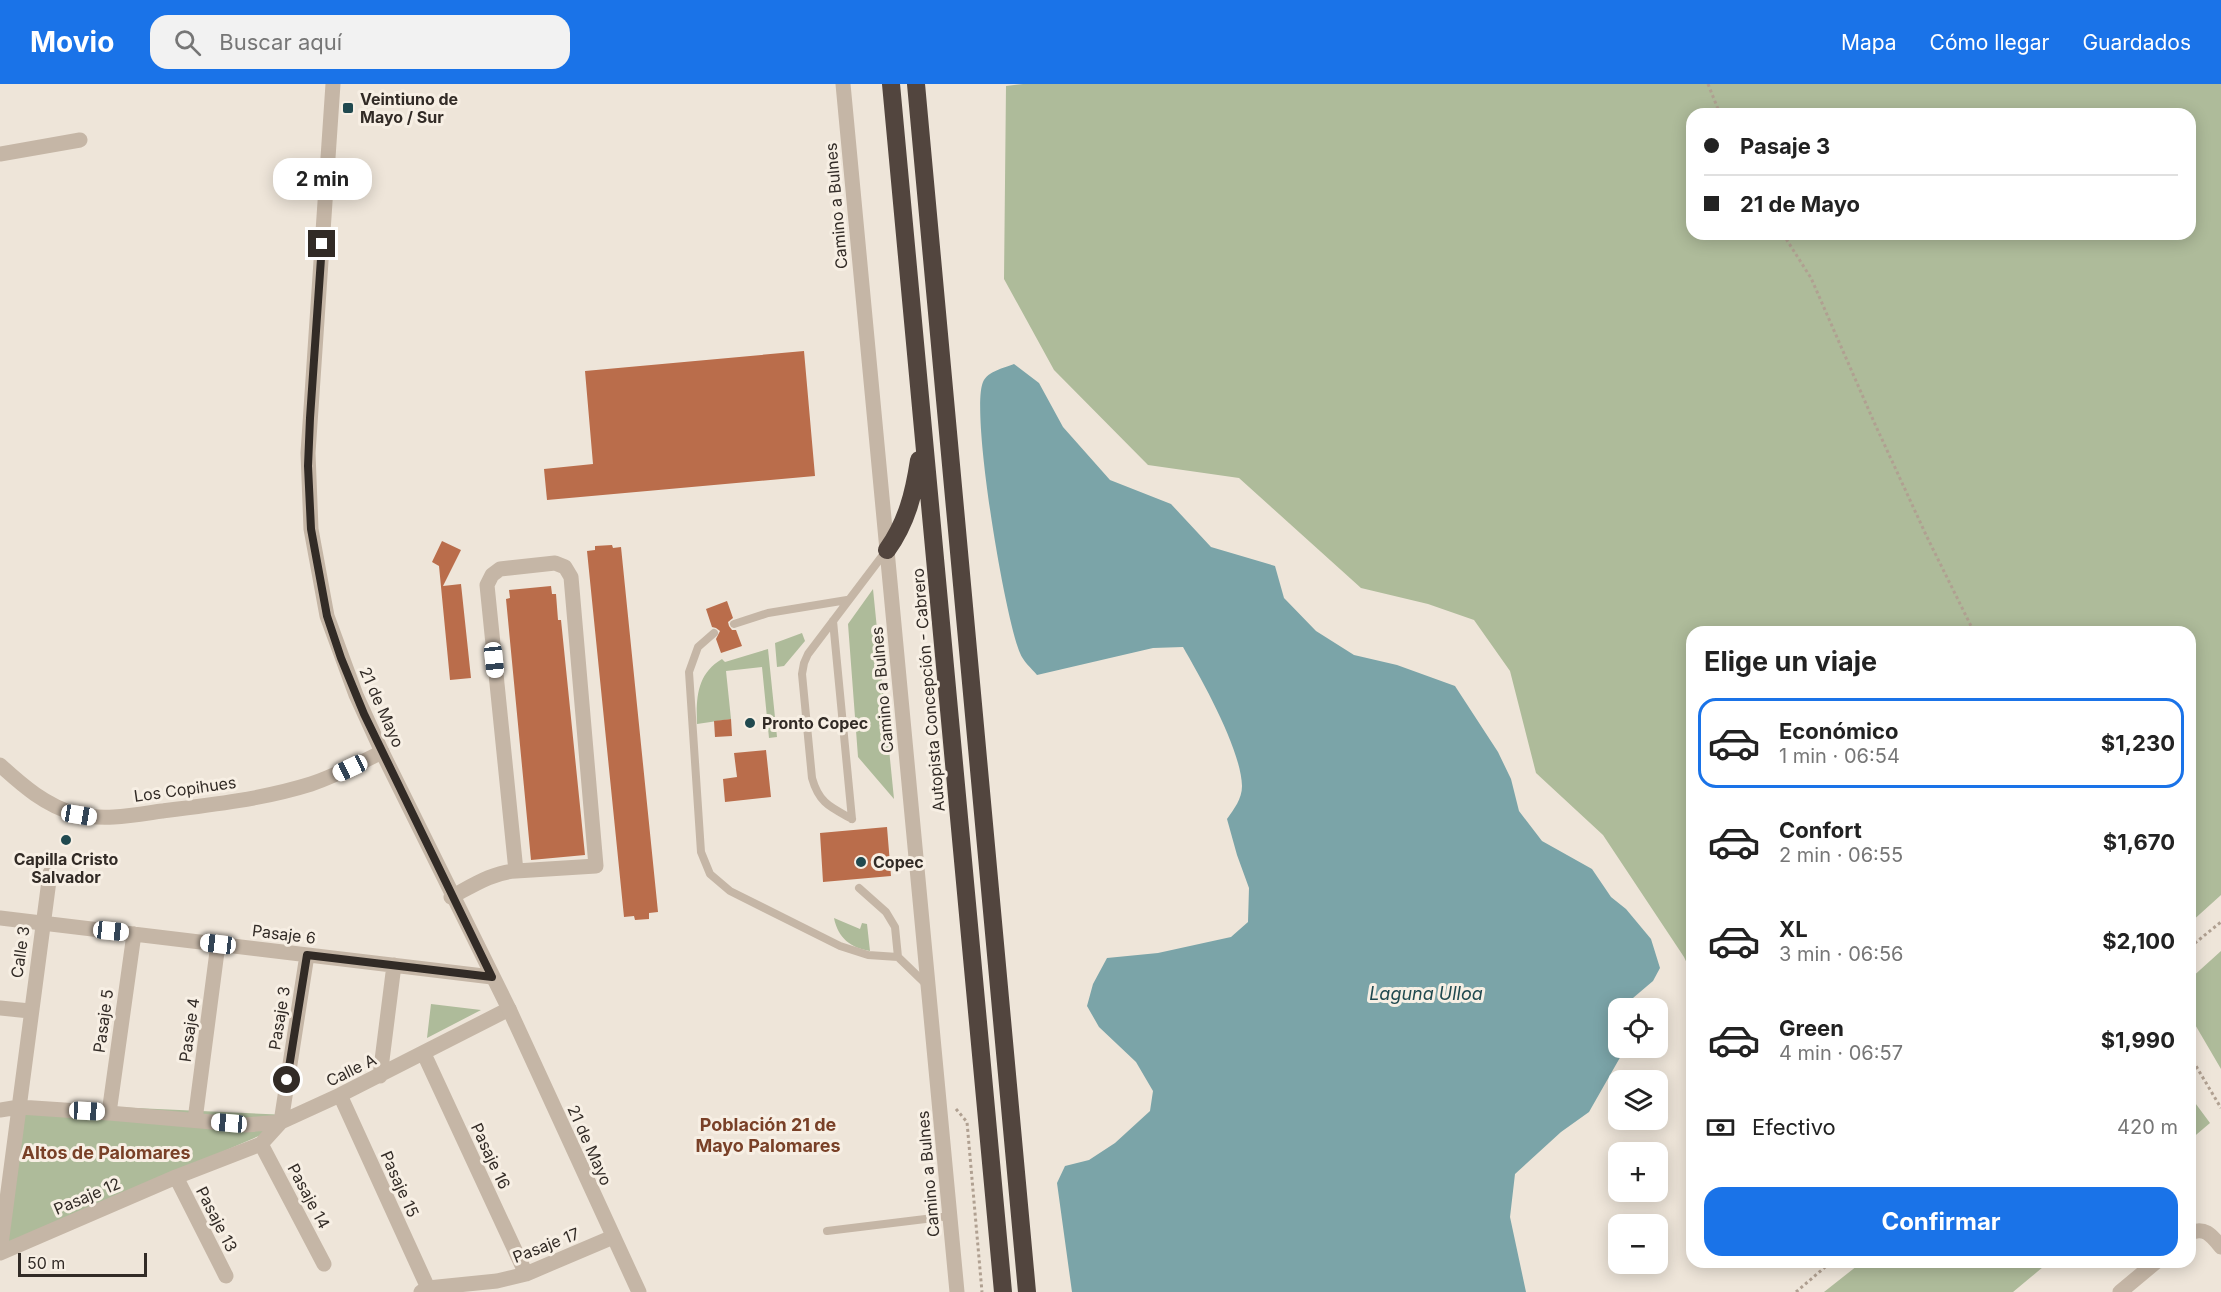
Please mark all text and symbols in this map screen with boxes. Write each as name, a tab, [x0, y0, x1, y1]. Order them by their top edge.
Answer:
search box	[150, 15, 570, 69]
text: Movio	[30, 25, 114, 59]
icon: search	[171, 26, 204, 59]
text: Buscar aquí	[219, 29, 342, 55]
text: Mapa	[1841, 30, 1897, 55]
text: Cómo llegar	[1930, 30, 2049, 55]
text: Guardados	[2082, 30, 2191, 55]
place label: Veintiuno de Mayo / Sur	[360, 89, 458, 127]
marker: Veintiuno de Mayo / Sur	[341, 101, 355, 115]
text: Pasaje 3	[1740, 133, 1830, 159]
street label: Camino a Bulnes	[821, 142, 851, 270]
callout: 2 min	[272, 157, 372, 199]
text: 2 min	[296, 167, 349, 191]
text: 21 de Mayo	[1740, 191, 1860, 217]
route end	[308, 230, 335, 257]
street label: Autopista Concepción - Cabrero	[907, 567, 949, 813]
street label: Camino a Bulnes	[867, 626, 897, 754]
car	[483, 641, 505, 679]
text: Elige un viaje	[1704, 645, 1877, 678]
street label: 21 de Mayo	[355, 664, 409, 750]
place label: Pronto Copec	[762, 713, 868, 733]
marker: Pronto Copec	[743, 716, 757, 730]
icon: car	[1707, 716, 1761, 770]
text: Económico	[1779, 718, 1898, 744]
text: $1,230	[2101, 730, 2175, 756]
text: 1 min · 06:54	[1779, 744, 1900, 768]
car	[330, 752, 370, 784]
street label: Los Copihues	[132, 772, 238, 806]
car	[60, 803, 98, 827]
icon: car	[1707, 815, 1761, 869]
text: Confort	[1779, 817, 1862, 843]
text: $1,670	[2103, 829, 2175, 855]
marker: Capilla Cristo Salvador	[59, 833, 73, 847]
text: 2 min · 06:55	[1779, 843, 1903, 867]
place label: Capilla Cristo Salvador	[14, 849, 118, 887]
place label: Copec	[873, 852, 924, 872]
marker: Copec	[854, 855, 868, 869]
icon: car	[1707, 914, 1761, 968]
text: XL	[1779, 916, 1808, 942]
car	[92, 920, 130, 942]
street label: Pasaje 6	[251, 920, 317, 948]
street label: Calle 3	[6, 925, 34, 979]
text: $2,100	[2102, 928, 2175, 954]
car	[199, 933, 237, 955]
text: 3 min · 06:56	[1779, 942, 1904, 966]
water label: Laguna Ulloa	[1369, 983, 1483, 1004]
street label: Pasaje 3	[264, 985, 294, 1051]
street label: Pasaje 5	[89, 988, 117, 1054]
street label: Pasaje 4	[175, 997, 203, 1063]
map controls	[1608, 998, 1668, 1274]
button: locate	[1608, 998, 1668, 1058]
icon: car	[1707, 1013, 1761, 1067]
text: Green	[1779, 1015, 1844, 1041]
text: $1,990	[2101, 1027, 2175, 1053]
text: 4 min · 06:57	[1779, 1041, 1903, 1065]
street label: Calle A	[323, 1049, 379, 1091]
route start	[273, 1066, 300, 1093]
button: layers	[1608, 1070, 1668, 1130]
car	[69, 1101, 105, 1121]
street label: 21 de Mayo	[563, 1102, 617, 1188]
street label: Camino a Bulnes	[913, 1110, 943, 1238]
icon: cash	[1704, 1111, 1737, 1144]
car	[210, 1112, 248, 1134]
district label: Población 21 de Mayo Palomares	[695, 1114, 841, 1156]
text: Efectivo	[1752, 1114, 1836, 1140]
text: 420 m	[2117, 1115, 2178, 1139]
street label: Pasaje 16	[467, 1120, 515, 1192]
district label: Altos de Palomares	[21, 1142, 191, 1163]
button: +	[1608, 1142, 1668, 1202]
street label: Pasaje 15	[377, 1148, 423, 1220]
street label: Pasaje 14	[283, 1160, 335, 1232]
street label: Pasaje 12	[51, 1173, 123, 1219]
street label: Pasaje 13	[192, 1183, 242, 1255]
button: Confirmar	[1704, 1187, 2178, 1256]
button: −	[1608, 1214, 1668, 1274]
street label: Pasaje 17	[510, 1223, 582, 1267]
scale bar	[18, 1250, 147, 1278]
text: 50 m	[27, 1253, 65, 1273]

